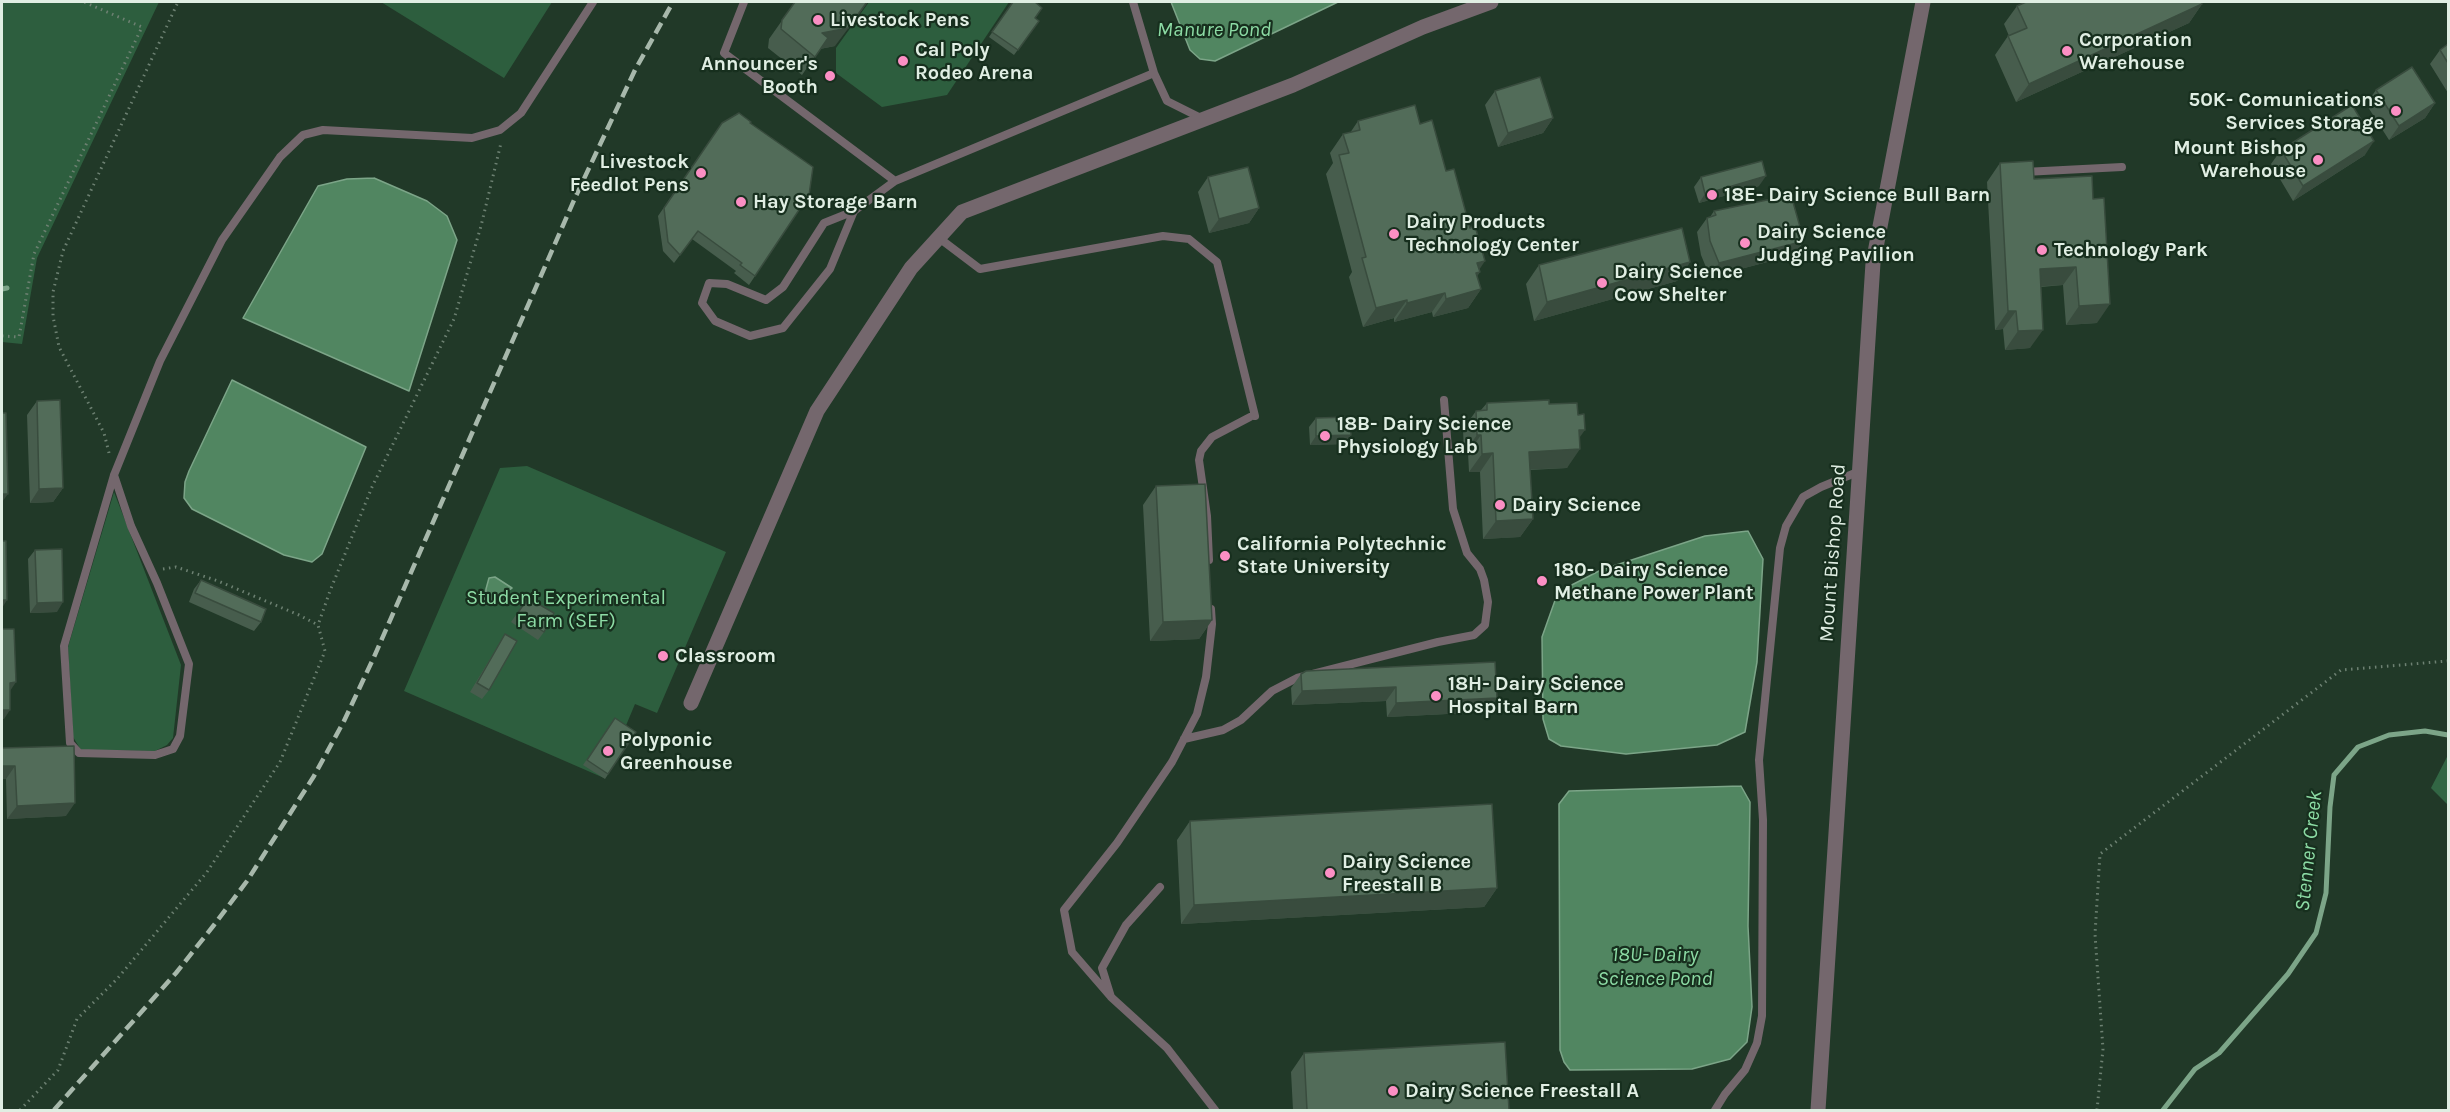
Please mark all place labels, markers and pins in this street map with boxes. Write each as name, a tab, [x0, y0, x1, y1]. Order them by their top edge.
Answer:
place label: Livestock Pens	[830, 8, 970, 32]
marker: Livestock Pens	[811, 13, 825, 27]
place label: Corporation Warehouse	[2079, 28, 2192, 75]
place label: Cal Poly Rodeo Arena	[915, 38, 1034, 85]
marker: Corporation Warehouse	[2060, 44, 2074, 58]
place label: Announcer's Booth	[701, 52, 818, 99]
marker: Cal Poly Rodeo Arena	[896, 54, 910, 68]
marker: Announcer's Booth	[823, 69, 837, 83]
place label: 50K- Comunications Services Storage	[2189, 88, 2384, 135]
marker: 50K- Comunications Services Storage	[2389, 104, 2403, 118]
place label: Mount Bishop Warehouse	[2173, 136, 2306, 183]
place label: Livestock Feedlot Pens	[570, 150, 689, 197]
marker: Mount Bishop Warehouse	[2311, 153, 2325, 167]
marker: Livestock Feedlot Pens	[694, 166, 708, 180]
place label: 18E- Dairy Science Bull Barn	[1724, 183, 1990, 207]
marker: 18E- Dairy Science Bull Barn	[1705, 188, 1719, 202]
place label: Hay Storage Barn	[753, 190, 918, 214]
marker: Hay Storage Barn	[734, 195, 748, 209]
place label: Dairy Products Technology Center	[1406, 210, 1579, 257]
place label: Dairy Science Judging Pavilion	[1757, 220, 1915, 267]
marker: Dairy Products Technology Center	[1387, 227, 1401, 241]
marker: Dairy Science Judging Pavilion	[1738, 236, 1752, 250]
place label: Technology Park	[2054, 238, 2208, 262]
marker: Technology Park	[2035, 243, 2049, 257]
place label: Dairy Science Cow Shelter	[1614, 260, 1743, 307]
marker: Dairy Science Cow Shelter	[1595, 276, 1609, 290]
place label: 18B- Dairy Science Physiology Lab	[1337, 412, 1512, 459]
marker: 18B- Dairy Science Physiology Lab	[1318, 429, 1332, 443]
place label: Dairy Science	[1512, 493, 1641, 517]
marker: Dairy Science	[1493, 498, 1507, 512]
place label: California Polytechnic State University	[1237, 532, 1447, 579]
marker: California Polytechnic State University	[1218, 549, 1232, 563]
place label: 180- Dairy Science Methane Power Plant	[1554, 558, 1754, 605]
marker: 180- Dairy Science Methane Power Plant	[1535, 574, 1549, 588]
place label: Classroom	[675, 644, 776, 668]
marker: Classroom	[656, 649, 670, 663]
place label: 18H- Dairy Science Hospital Barn	[1448, 672, 1624, 719]
marker: 18H- Dairy Science Hospital Barn	[1429, 689, 1443, 703]
place label: Polyponic Greenhouse	[620, 728, 733, 775]
marker: Polyponic Greenhouse	[601, 744, 615, 758]
place label: Dairy Science Freestall B	[1342, 850, 1471, 897]
marker: Dairy Science Freestall B	[1323, 866, 1337, 880]
place label: Dairy Science Freestall A	[1405, 1079, 1639, 1103]
marker: Dairy Science Freestall A	[1386, 1084, 1400, 1098]

